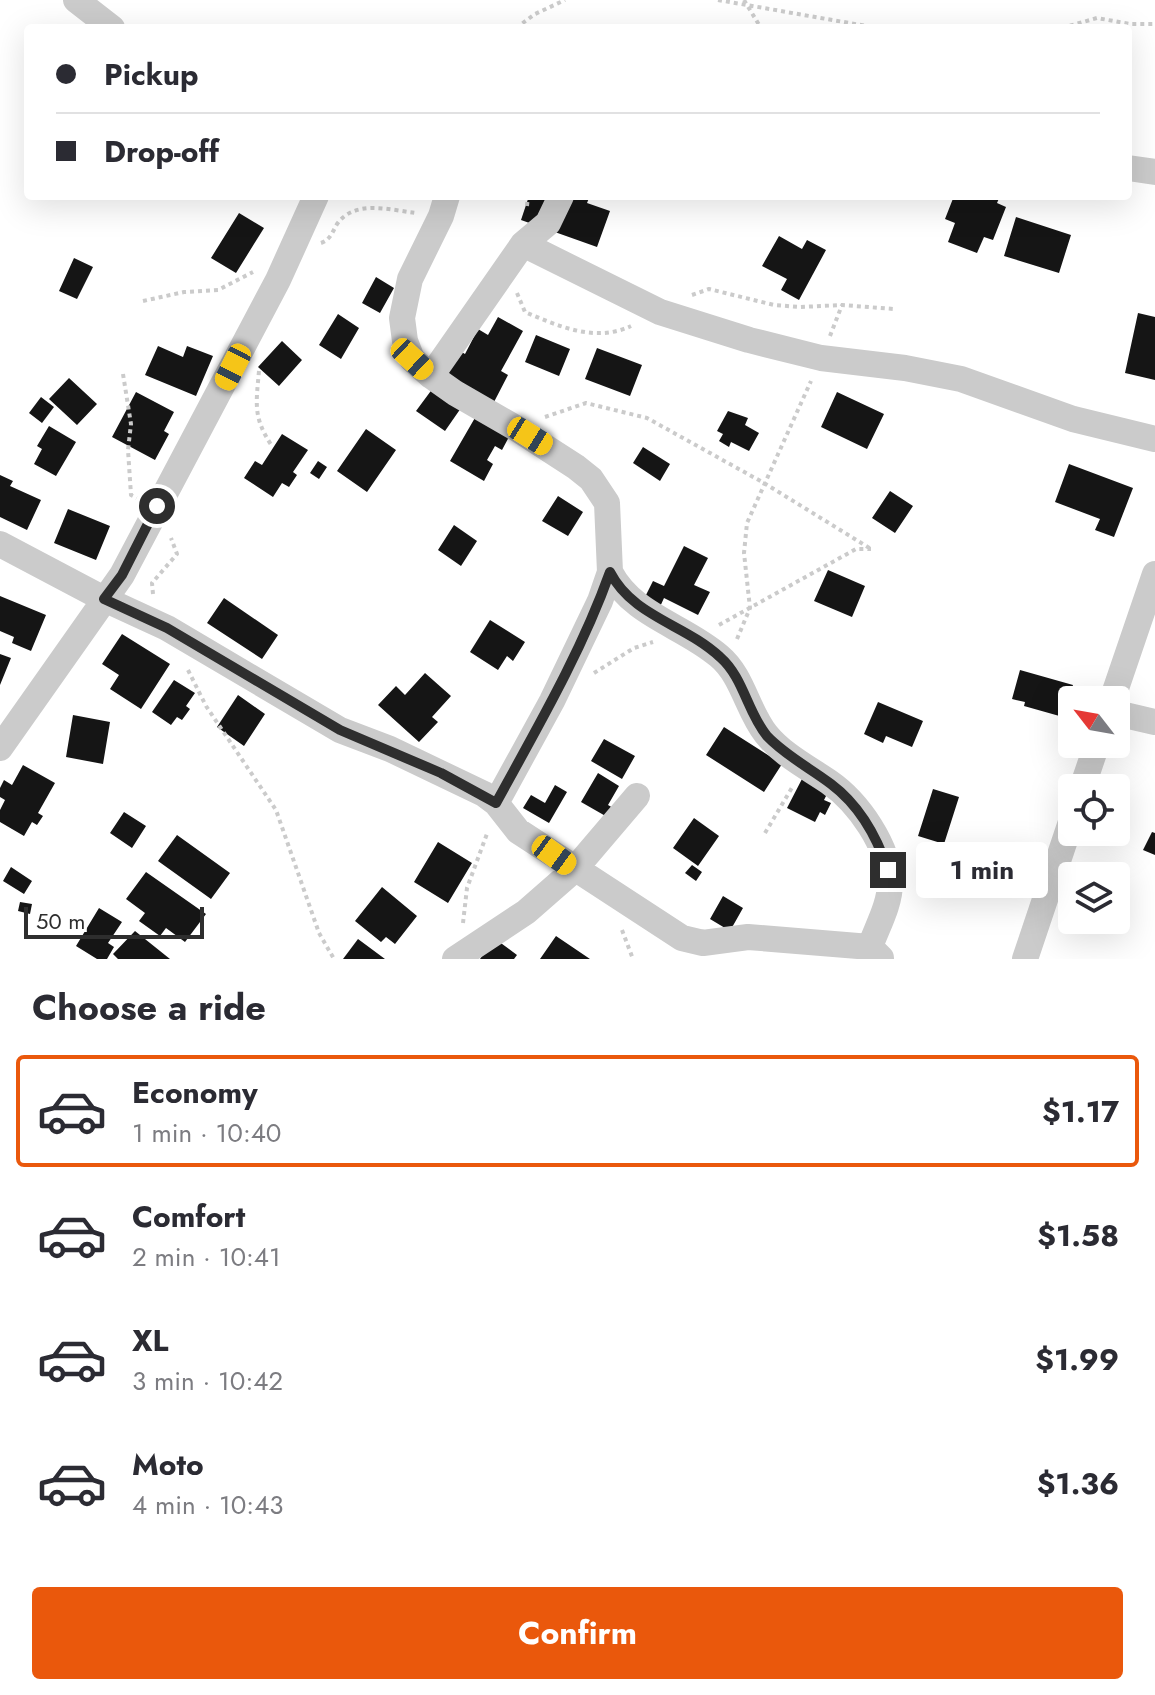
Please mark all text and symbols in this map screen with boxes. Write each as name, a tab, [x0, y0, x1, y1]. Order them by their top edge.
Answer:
text: Pickup	[104, 53, 199, 96]
text: Drop-off	[104, 130, 219, 173]
car	[386, 334, 438, 384]
car	[211, 340, 255, 394]
car	[503, 413, 557, 459]
route start	[139, 488, 175, 524]
north arrow	[1058, 686, 1130, 758]
map controls	[1058, 686, 1130, 934]
button: locate	[1058, 774, 1130, 846]
car	[528, 831, 580, 879]
callout: 1 min	[916, 842, 1048, 898]
text: 1 min	[950, 851, 1014, 889]
route end	[870, 852, 906, 888]
button: layers	[1058, 862, 1130, 934]
scale bar	[24, 903, 204, 939]
text: 50 m	[36, 905, 85, 937]
text: Choose a ride	[32, 981, 266, 1033]
text: Economy	[132, 1071, 258, 1114]
icon: car	[36, 1075, 108, 1147]
text: $1.17	[1042, 1090, 1119, 1133]
text: 1 min · 10:40	[132, 1114, 281, 1152]
text: Comfort	[132, 1195, 245, 1238]
icon: car	[36, 1199, 108, 1271]
text: $1.58	[1037, 1214, 1119, 1257]
text: 2 min · 10:41	[132, 1238, 281, 1276]
text: XL	[132, 1319, 168, 1362]
icon: car	[36, 1323, 108, 1395]
text: $1.99	[1035, 1338, 1119, 1381]
text: 3 min · 10:42	[132, 1362, 283, 1400]
text: Moto	[132, 1443, 204, 1486]
icon: car	[36, 1447, 108, 1519]
text: $1.36	[1037, 1462, 1119, 1505]
text: 4 min · 10:43	[132, 1486, 284, 1524]
button: Confirm	[32, 1587, 1123, 1679]

